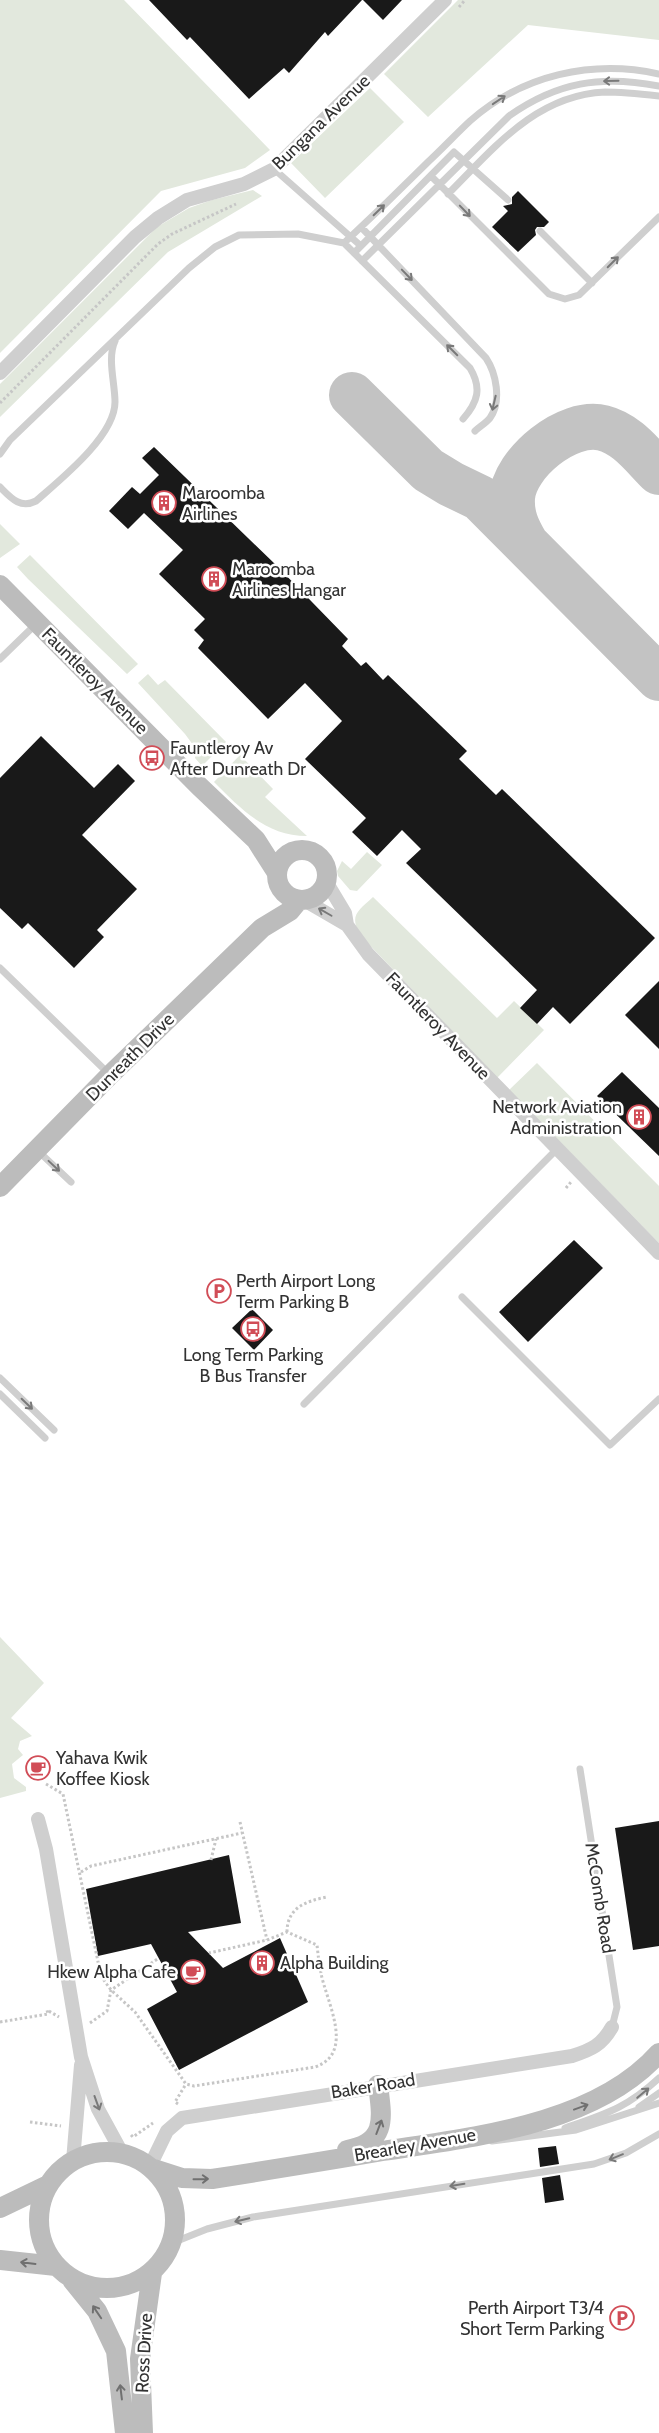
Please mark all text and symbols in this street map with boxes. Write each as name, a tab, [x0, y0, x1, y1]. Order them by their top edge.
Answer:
street label: Bungana Avenue	[267, 70, 375, 174]
one-way arrow	[603, 76, 619, 86]
one-way arrow	[492, 95, 506, 105]
one-way arrow	[373, 204, 385, 216]
one-way arrow	[459, 205, 472, 217]
one-way arrow	[607, 256, 620, 268]
one-way arrow	[401, 269, 413, 282]
one-way arrow	[446, 344, 458, 356]
one-way arrow	[489, 395, 498, 411]
place label: Maroomba Airlines	[182, 482, 265, 525]
building icon: Maroomba Airlines	[151, 490, 177, 516]
place label: Maroomba Airlines Hangar	[232, 558, 346, 601]
building icon: Maroomba Airlines Hangar	[201, 566, 227, 592]
street label: Fauntleroy Avenue	[37, 623, 153, 739]
place label: Fauntleroy Av After Dunreath Dr	[170, 737, 306, 780]
bus stop icon: Fauntleroy Av After Dunreath Dr	[139, 745, 165, 771]
one-way arrow	[319, 907, 333, 917]
street label: Fauntleroy Avenue	[381, 968, 495, 1084]
street label: Dunreath Drive	[81, 1008, 179, 1106]
place label: Network Aviation Administration	[492, 1096, 622, 1139]
building icon: Network Aviation Administration	[626, 1104, 652, 1130]
one-way arrow	[47, 1160, 60, 1172]
place label: Perth Airport Long Term Parking B	[236, 1270, 376, 1313]
parking icon: Perth Airport Long Term Parking B	[206, 1278, 232, 1304]
bus stop icon: Long Term Parking B Bus Transfer	[240, 1316, 266, 1342]
place label: Long Term Parking B Bus Transfer	[183, 1344, 324, 1387]
one-way arrow	[21, 1398, 33, 1410]
place label: Yahava Kwik Koffee Kiosk	[55, 1747, 150, 1790]
cafe icon: Yahava Kwik Koffee Kiosk	[25, 1755, 51, 1781]
street label: McComb Road	[580, 1841, 620, 1955]
building icon: Alpha Building	[249, 1950, 275, 1976]
place label: Alpha Building	[280, 1952, 390, 1974]
cafe icon: Hkew Alpha Cafe	[180, 1959, 206, 1985]
place label: Hkew Alpha Cafe	[47, 1961, 176, 1983]
street label: Baker Road	[329, 2068, 417, 2104]
one-way arrow	[636, 2087, 649, 2098]
one-way arrow	[92, 2095, 102, 2111]
one-way arrow	[573, 2102, 589, 2111]
one-way arrow	[375, 2120, 384, 2135]
street label: Brearley Avenue	[352, 2123, 478, 2167]
one-way arrow	[609, 2153, 624, 2162]
one-way arrow	[192, 2174, 209, 2184]
one-way arrow	[449, 2181, 465, 2191]
one-way arrow	[235, 2216, 251, 2225]
one-way arrow	[20, 2258, 36, 2268]
place label: Perth Airport T3/4 Short Term Parking	[460, 2297, 605, 2340]
one-way arrow	[92, 2305, 102, 2319]
parking icon: Perth Airport T3/4 Short Term Parking	[609, 2305, 635, 2331]
street label: Ross Drive	[131, 2313, 157, 2393]
one-way arrow	[116, 2384, 126, 2400]

